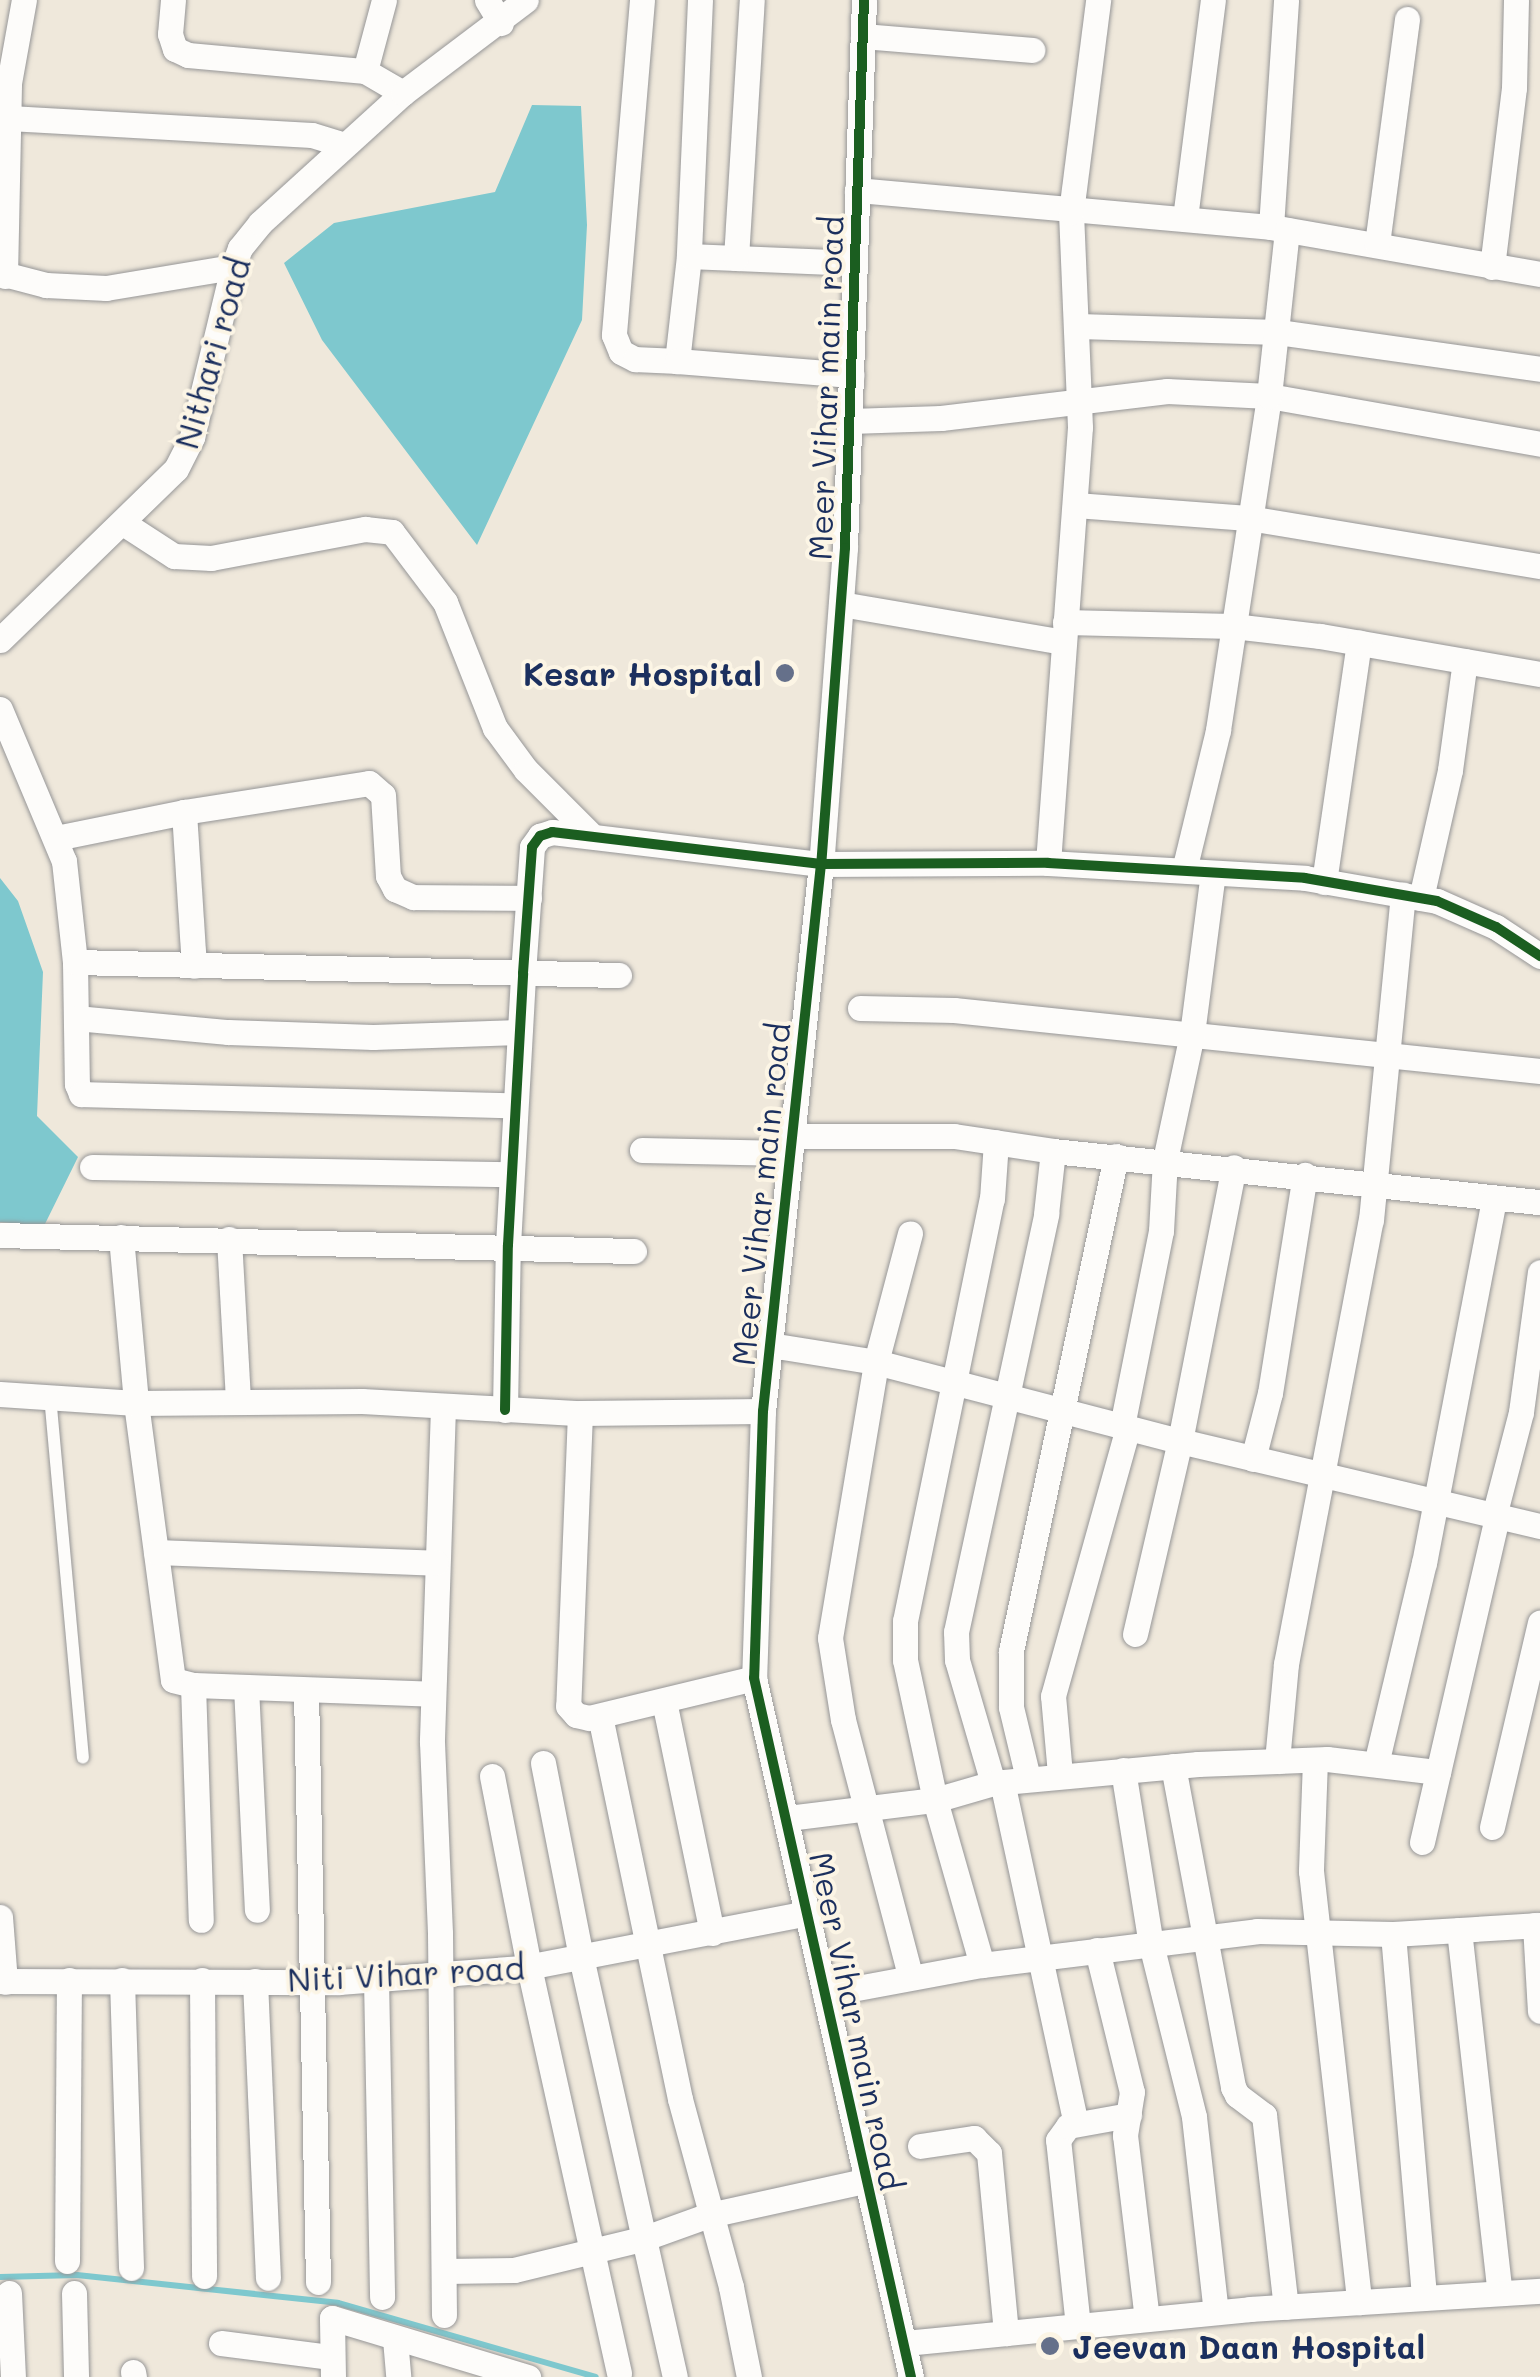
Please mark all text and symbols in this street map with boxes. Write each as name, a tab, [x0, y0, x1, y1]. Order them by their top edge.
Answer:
street label: Meer Vihar main road	[800, 215, 850, 561]
street label: Nithari road	[166, 253, 258, 453]
place label: Kesar Hospital	[523, 654, 762, 692]
marker: Kesar Hospital	[772, 660, 798, 686]
street label: Meer Vihar main road	[723, 1021, 797, 1367]
street label: Meer Vihar main road	[802, 1849, 912, 2193]
street label: Niti Vihar road	[286, 1948, 526, 1998]
place label: Jeevan Daan Hospital	[1072, 2327, 1425, 2365]
marker: Jeevan Daan Hospital	[1037, 2333, 1063, 2359]

